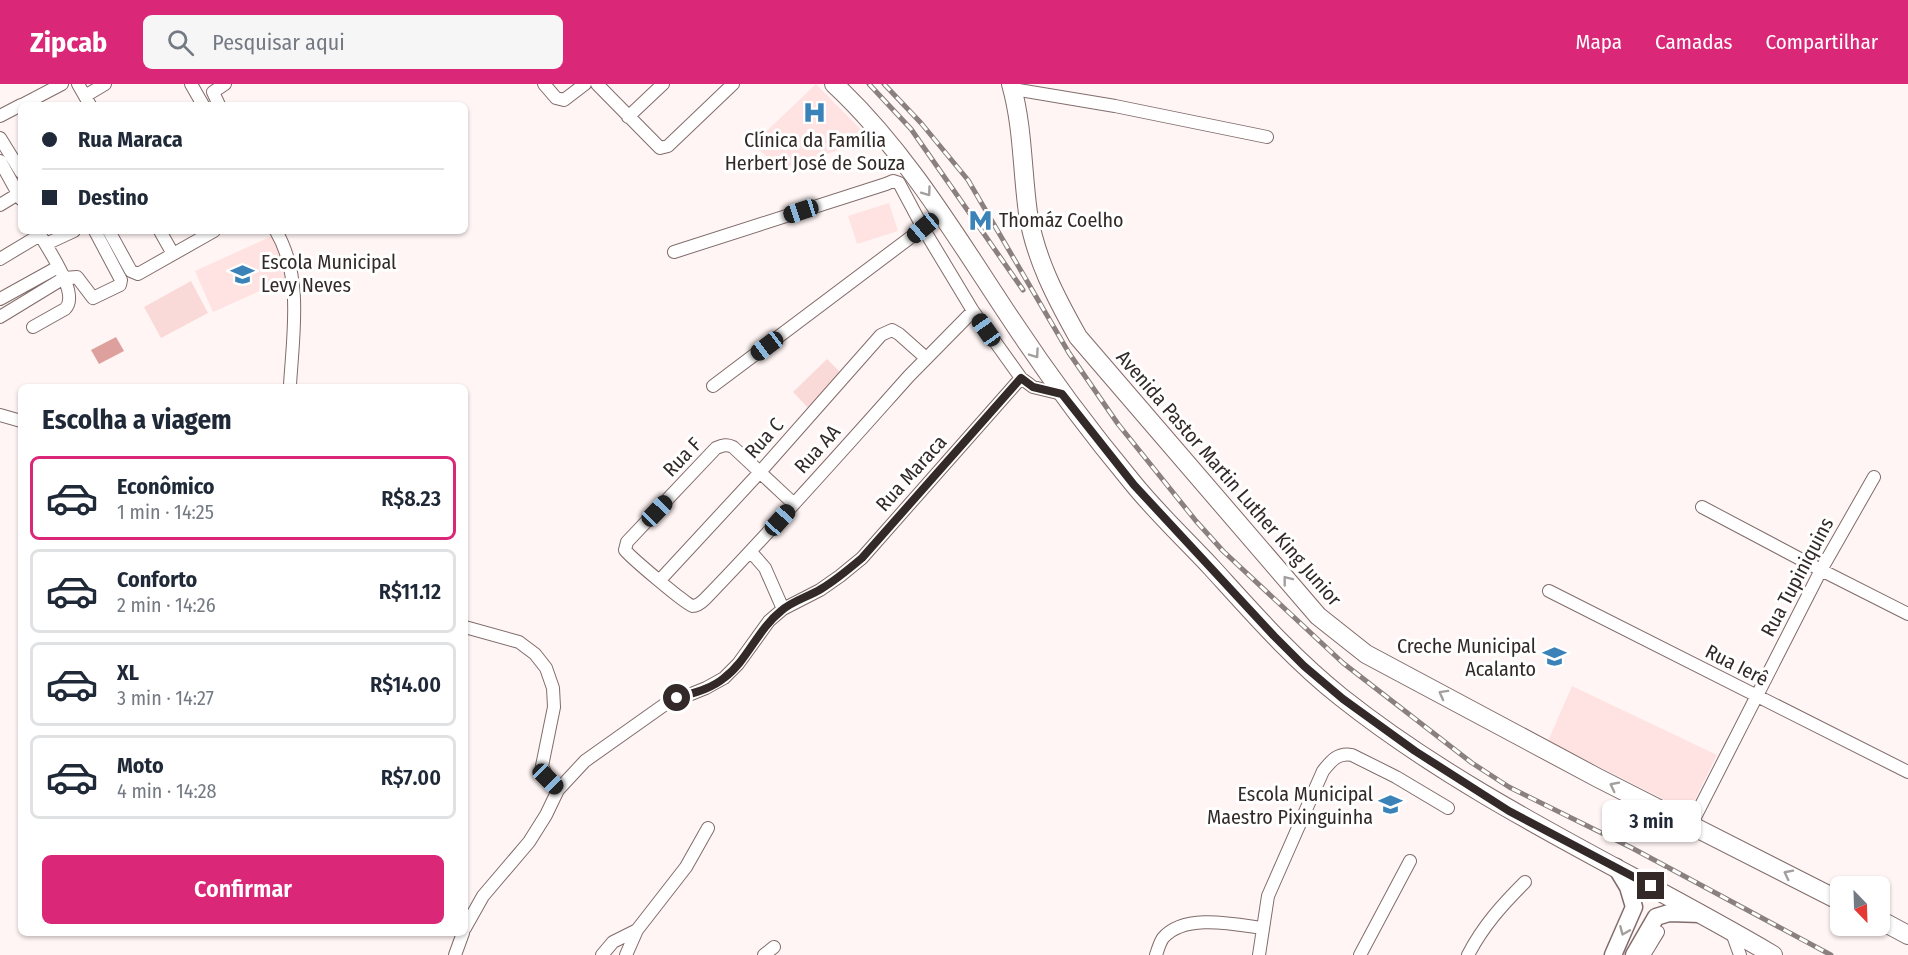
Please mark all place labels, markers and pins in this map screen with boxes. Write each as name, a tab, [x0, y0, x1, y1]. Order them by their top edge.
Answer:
hospital icon: Clínica da Família Herbert José de Souza	[802, 99, 828, 125]
place label: Clínica da Família Herbert José de Souza	[725, 128, 905, 175]
metro station icon: Thomáz Coelho	[968, 207, 994, 233]
place label: Thomáz Coelho	[999, 208, 1124, 232]
place label: Escola Municipal Levy Neves	[261, 250, 396, 297]
school or university icon: Escola Municipal Levy Neves	[230, 261, 256, 287]
place label: Creche Municipal Acalanto	[1397, 634, 1536, 681]
school or university icon: Creche Municipal Acalanto	[1541, 644, 1567, 670]
place label: Escola Municipal Maestro Pixinguinha	[1207, 782, 1373, 829]
school or university icon: Escola Municipal Maestro Pixinguinha	[1378, 792, 1404, 818]

